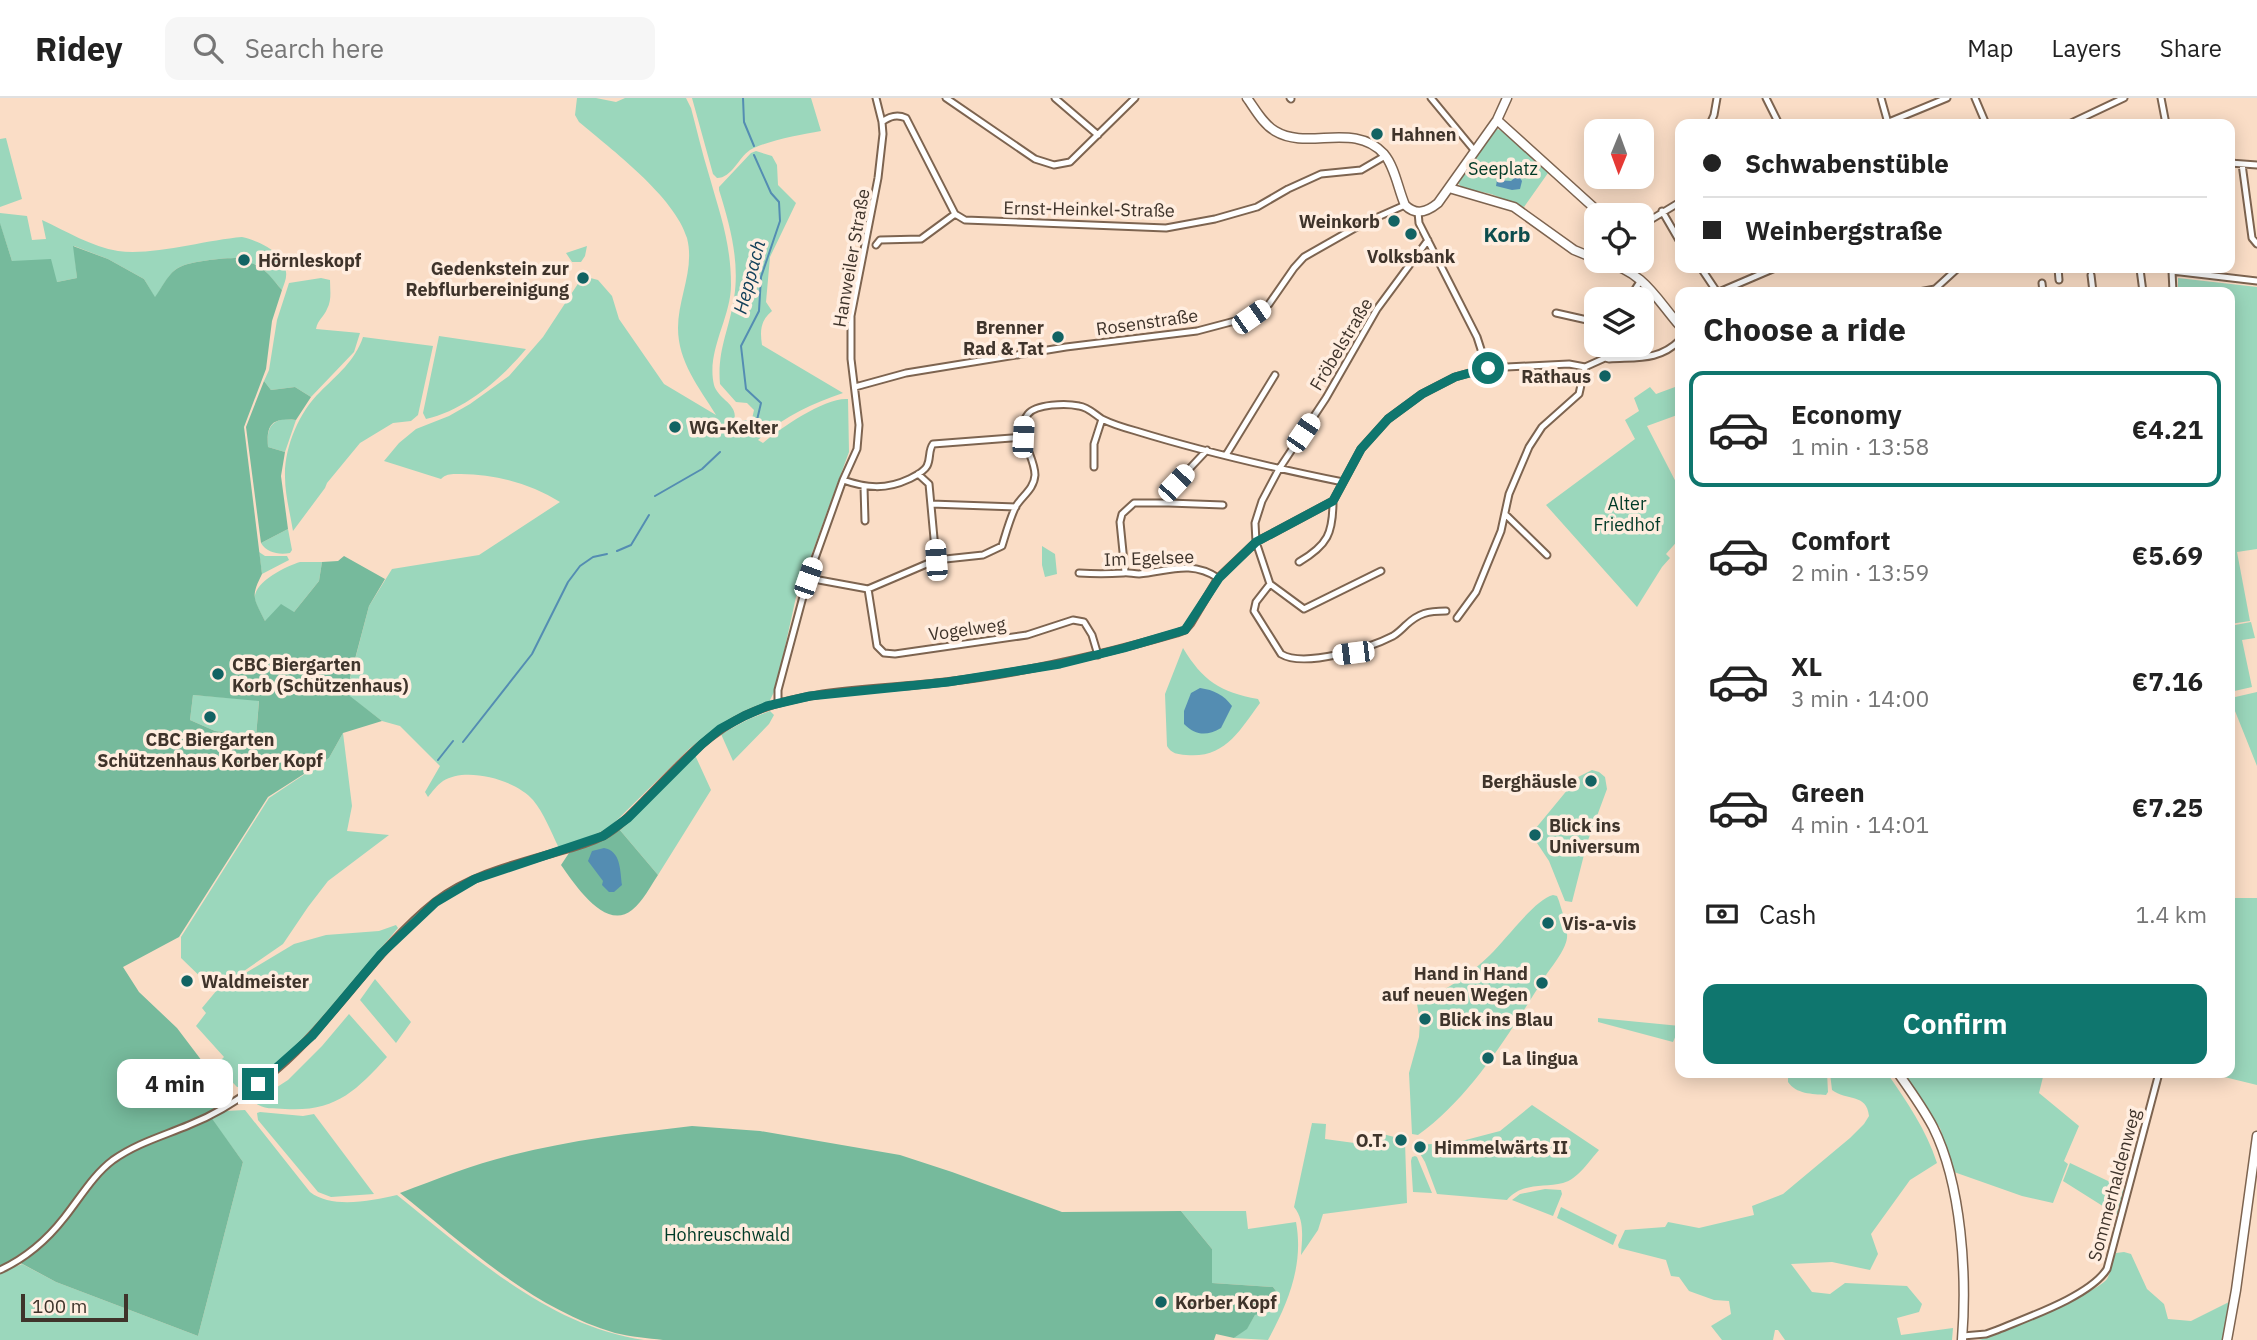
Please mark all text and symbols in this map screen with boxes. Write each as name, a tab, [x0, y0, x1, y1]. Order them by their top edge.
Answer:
search box	[165, 17, 655, 80]
text: Ridey	[35, 27, 123, 70]
icon: search	[189, 29, 227, 67]
text: Search here	[245, 31, 384, 65]
text: Map	[1967, 32, 2014, 64]
text: Layers	[2052, 32, 2122, 64]
text: Share	[2160, 32, 2222, 64]
north arrow	[1584, 119, 1654, 189]
map controls	[1584, 119, 1654, 357]
place label: Hahnen	[1391, 123, 1457, 146]
marker: Hahnen	[1369, 126, 1385, 142]
text: Schwabenstüble	[1745, 146, 1949, 180]
park label: Seeplatz	[1468, 157, 1538, 180]
street label: Hanweiler Straße	[827, 187, 875, 329]
street label: Ernst-Heinkel-Straße	[1003, 196, 1175, 222]
button: locate	[1584, 203, 1654, 273]
place label: Weinkorb	[1299, 210, 1380, 233]
marker: Weinkorb	[1386, 213, 1402, 229]
text: Weinbergstraße	[1745, 213, 1943, 247]
district label: Korb	[1483, 220, 1531, 248]
marker: Volksbank	[1403, 226, 1419, 242]
water label: Heppach	[728, 237, 770, 317]
place label: Volksbank	[1367, 245, 1456, 268]
place label: Hörnleskopf	[258, 249, 362, 272]
marker: Hörnleskopf	[236, 252, 252, 268]
place label: Gedenkstein zur Rebflurbereinigung	[406, 257, 569, 301]
marker: Gedenkstein zur Rebflurbereinigung	[575, 270, 591, 286]
button: layers	[1584, 287, 1654, 357]
street label: Fröbelstraße	[1304, 293, 1378, 395]
car	[1228, 296, 1275, 338]
street label: Rosenstraße	[1095, 303, 1200, 341]
text: Choose a ride	[1703, 308, 1906, 350]
place label: Brenner Rad & Tat	[963, 316, 1044, 360]
marker: Brenner Rad & Tat	[1050, 329, 1066, 345]
route start	[1472, 352, 1504, 384]
place label: Rathaus	[1521, 365, 1591, 388]
marker: Rathaus	[1597, 368, 1613, 384]
text: Economy	[1791, 397, 1902, 431]
icon: car	[1707, 398, 1770, 461]
car	[1283, 410, 1324, 456]
text: €4.21	[2132, 412, 2203, 446]
car	[1012, 415, 1035, 459]
place label: WG-Kelter	[689, 416, 778, 439]
marker: WG-Kelter	[667, 419, 683, 435]
text: 1 min · 13:58	[1791, 431, 1929, 461]
car	[1154, 460, 1199, 506]
park label: Alter Friedhof	[1593, 492, 1661, 536]
text: Comfort	[1791, 523, 1890, 557]
icon: car	[1707, 524, 1770, 587]
car	[925, 538, 948, 582]
text: €5.69	[2132, 538, 2203, 572]
street label: Im Egelsee	[1103, 545, 1195, 571]
car	[792, 555, 825, 601]
text: 2 min · 13:59	[1791, 557, 1929, 587]
street label: Vogelweg	[927, 612, 1008, 646]
car	[1331, 640, 1376, 666]
text: XL	[1791, 649, 1822, 683]
icon: car	[1707, 650, 1770, 713]
place label: CBC Biergarten Korb (Schützenhaus)	[232, 653, 408, 697]
text: €7.16	[2132, 664, 2203, 698]
marker: CBC Biergarten Korb (Schützenhaus)	[210, 666, 226, 682]
text: 3 min · 14:00	[1791, 683, 1929, 713]
marker: CBC Biergarten Schützenhaus Korber Kopf	[202, 709, 218, 725]
place label: CBC Biergarten Schützenhaus Korber Kopf	[97, 728, 323, 772]
place label: Berghäusle	[1482, 770, 1577, 793]
marker: Berghäusle	[1583, 773, 1599, 789]
text: Green	[1791, 775, 1865, 809]
icon: car	[1707, 776, 1770, 839]
text: €7.25	[2132, 790, 2203, 824]
text: 4 min · 14:01	[1791, 809, 1929, 839]
place label: Blick ins Universum	[1549, 814, 1640, 858]
marker: Blick ins Universum	[1527, 827, 1543, 843]
icon: cash	[1703, 895, 1741, 933]
text: Cash	[1759, 897, 1816, 931]
text: 1.4 km	[2136, 899, 2207, 929]
place label: Vis-a-vis	[1562, 912, 1636, 935]
marker: Vis-a-vis	[1540, 915, 1556, 931]
place label: Hand in Hand auf neuen Wegen	[1382, 962, 1528, 1006]
place label: Waldmeister	[201, 970, 309, 993]
marker: Waldmeister	[179, 973, 195, 989]
marker: Hand in Hand auf neuen Wegen	[1534, 975, 1550, 991]
button: Confirm	[1703, 984, 2207, 1064]
place label: Blick ins Blau	[1439, 1008, 1553, 1031]
marker: Blick ins Blau	[1417, 1011, 1433, 1027]
place label: La lingua	[1502, 1047, 1578, 1070]
marker: La lingua	[1480, 1050, 1496, 1066]
callout: 4 min	[118, 1060, 233, 1108]
text: 4 min	[145, 1068, 205, 1098]
route end	[242, 1068, 274, 1100]
street label: Sommerhaldenweg	[2083, 1106, 2146, 1264]
place label: O.T.	[1356, 1129, 1387, 1152]
marker: O.T.	[1393, 1132, 1409, 1148]
place label: Himmelwärts II	[1434, 1136, 1568, 1159]
marker: Himmelwärts II	[1412, 1139, 1428, 1155]
park label: Hohreuschwald	[664, 1223, 790, 1246]
scale bar	[21, 1291, 128, 1323]
place label: Korber Kopf	[1175, 1291, 1277, 1314]
text: 100 m	[32, 1294, 87, 1318]
marker: Korber Kopf	[1153, 1294, 1169, 1310]

